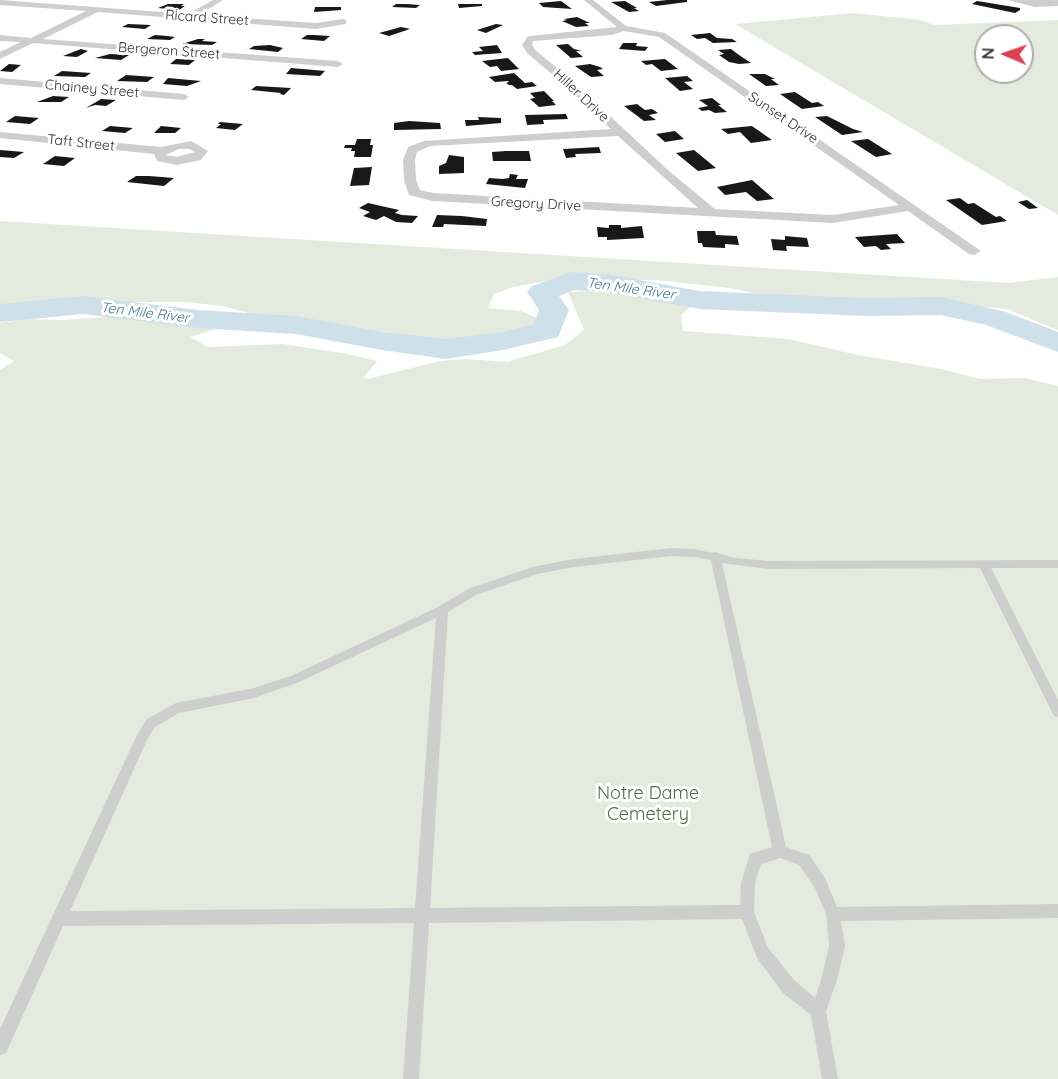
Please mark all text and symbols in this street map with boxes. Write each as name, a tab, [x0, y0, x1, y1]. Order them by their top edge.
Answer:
street label: Ricard Street	[165, 7, 249, 29]
north arrow	[974, 24, 1034, 84]
street label: Bergeron Street	[117, 39, 221, 63]
text: N	[978, 47, 998, 60]
street label: Hiller Drive	[550, 66, 612, 126]
street label: Chainey Street	[44, 77, 140, 101]
street label: Sunset Drive	[745, 88, 821, 148]
street label: Taft Street	[47, 131, 115, 155]
street label: Gregory Drive	[490, 193, 582, 215]
water label: Ten Mile River	[586, 274, 676, 304]
water label: Ten Mile River	[100, 299, 190, 327]
park label: Notre Dame Cemetery	[597, 783, 699, 826]

